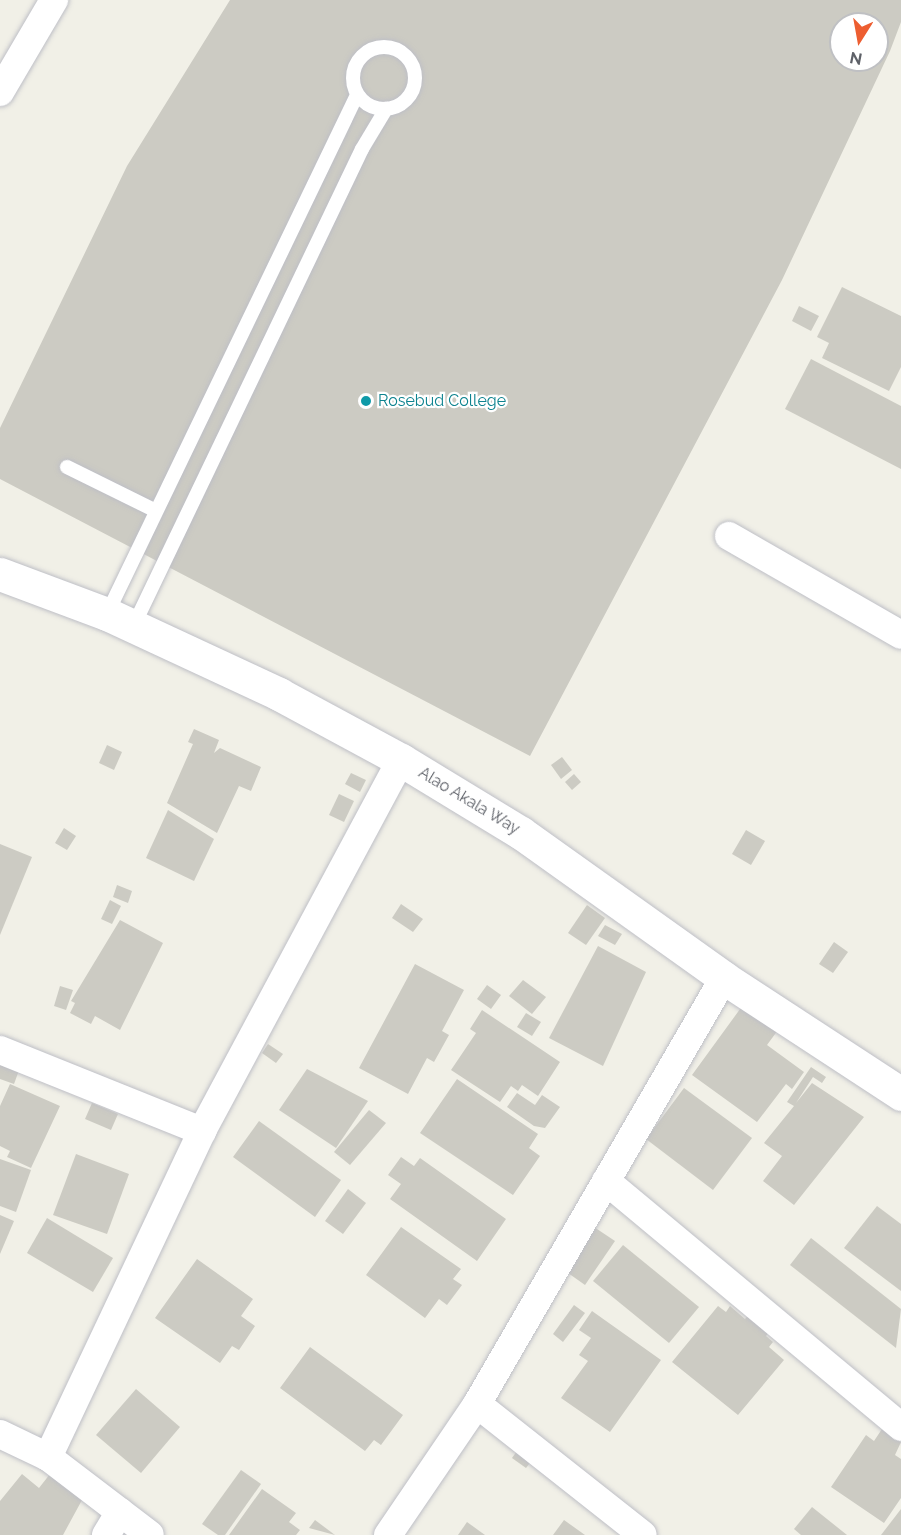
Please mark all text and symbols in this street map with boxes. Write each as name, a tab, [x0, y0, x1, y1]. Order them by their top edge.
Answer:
north arrow	[829, 12, 889, 72]
text: N	[848, 48, 864, 69]
place label: Rosebud College	[378, 391, 506, 411]
marker: Rosebud College	[359, 394, 373, 408]
street label: Alao Akala Way	[414, 763, 524, 839]

